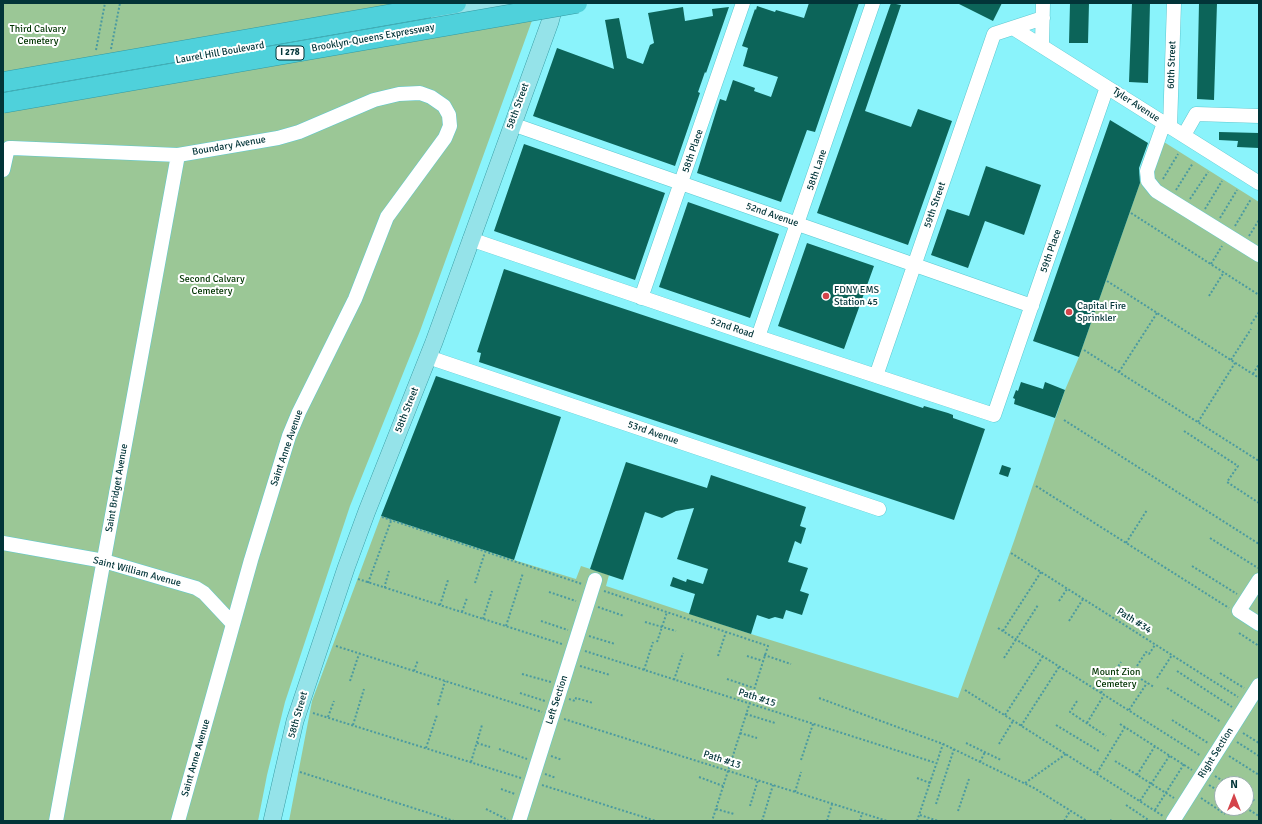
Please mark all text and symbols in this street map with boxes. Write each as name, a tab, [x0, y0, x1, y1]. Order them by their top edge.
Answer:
street label: Brooklyn-Queens Expressway	[311, 21, 435, 55]
park label: Third Calvary Cemetery	[10, 23, 66, 46]
street label: Laurel Hill Boulevard	[175, 39, 265, 67]
street label: 60th Street	[1165, 41, 1179, 89]
road number: I 278	[276, 46, 304, 60]
street label: 58th Street	[504, 81, 532, 131]
street label: Tyler Avenue	[1110, 85, 1162, 125]
street label: 58th Place	[680, 128, 706, 174]
street label: Boundary Avenue	[191, 134, 267, 158]
street label: 58th Lane	[804, 148, 830, 192]
street label: 59th Street	[922, 180, 948, 230]
street label: 52nd Avenue	[744, 200, 800, 230]
street label: 59th Place	[1038, 228, 1064, 274]
park label: Second Calvary Cemetery	[179, 273, 245, 296]
place label: FDNY EMS Station 45	[834, 284, 879, 308]
marker: FDNY EMS Station 45	[821, 291, 831, 301]
place label: Capital Fire Sprinkler	[1077, 300, 1126, 324]
marker: Capital Fire Sprinkler	[1064, 307, 1074, 317]
street label: 52nd Road	[709, 315, 755, 341]
street label: 58th Street	[392, 386, 422, 434]
street label: Saint Anne Avenue	[268, 408, 306, 488]
street label: 53rd Avenue	[626, 419, 680, 447]
street label: Saint Bridget Avenue	[103, 443, 131, 533]
street label: Saint William Avenue	[92, 554, 182, 590]
street label: Path #34	[1114, 606, 1154, 636]
park label: Mount Zion Cemetery	[1092, 666, 1140, 690]
street label: Left Section	[543, 674, 571, 726]
street label: Path #15	[737, 686, 777, 710]
street label: 58th Street	[286, 690, 310, 740]
street label: Saint Anne Avenue	[179, 718, 213, 798]
street label: Right Section	[1196, 725, 1236, 781]
street label: Path #13	[702, 748, 742, 772]
north arrow	[1214, 776, 1254, 816]
text: N	[1230, 778, 1238, 791]

